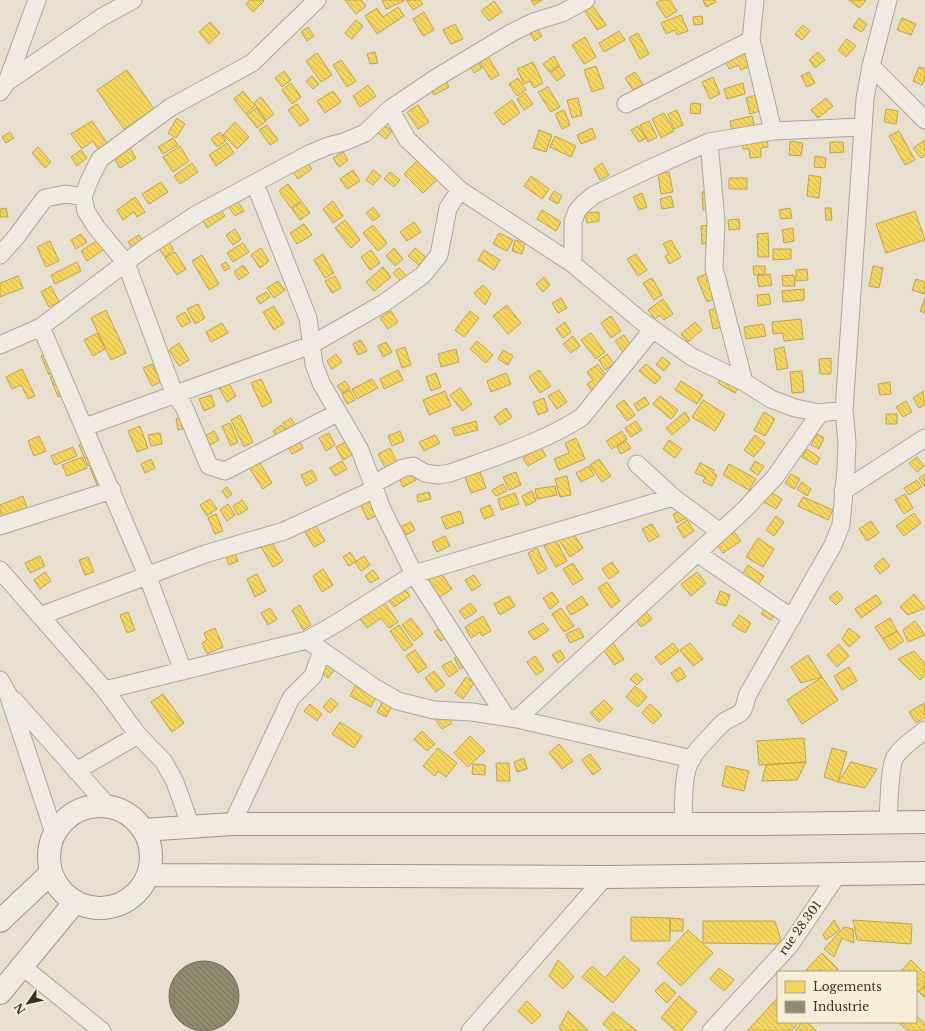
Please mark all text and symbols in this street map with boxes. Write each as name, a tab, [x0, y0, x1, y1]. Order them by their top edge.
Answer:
street label: rue 28.301	[775, 898, 824, 958]
legend	[777, 971, 917, 1023]
text: Logements	[813, 979, 882, 994]
north arrow	[8, 983, 48, 1023]
text: Industrie	[813, 999, 869, 1014]
text: N	[11, 1000, 28, 1017]

